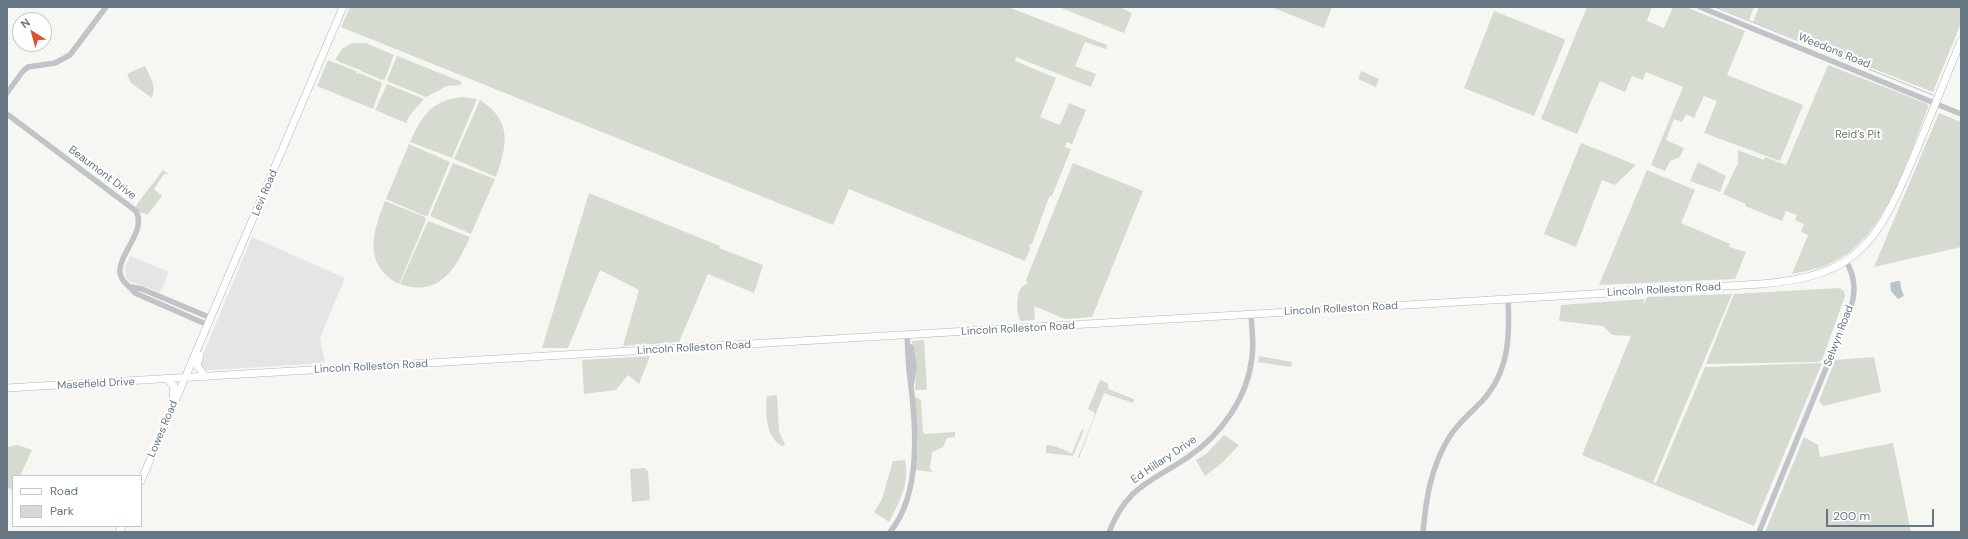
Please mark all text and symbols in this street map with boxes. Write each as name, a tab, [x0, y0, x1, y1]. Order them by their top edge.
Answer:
north arrow	[12, 12, 52, 52]
text: N	[18, 15, 33, 31]
street label: Weedons Road	[1796, 31, 1872, 71]
park label: Reid’s Pit	[1835, 128, 1881, 142]
street label: Beaumont Drive	[66, 143, 138, 203]
street label: Levi Road	[249, 168, 281, 218]
street label: Lincoln Rolleston Road	[1607, 280, 1721, 300]
street label: Lincoln Rolleston Road	[1284, 299, 1398, 319]
street label: Selwyn Road	[1821, 304, 1857, 368]
street label: Lincoln Rolleston Road	[961, 319, 1075, 339]
street label: Lincoln Rolleston Road	[637, 338, 751, 358]
street label: Lincoln Rolleston Road	[314, 357, 428, 377]
street label: Masefield Drive	[57, 375, 135, 393]
street label: Lowes Road	[145, 399, 181, 459]
street label: Ed Hillary Drive	[1129, 433, 1199, 487]
legend	[12, 475, 142, 527]
text: Road	[50, 483, 78, 499]
scale bar	[1828, 501, 1936, 527]
text: Park	[50, 503, 74, 519]
text: 200 m	[1833, 508, 1870, 524]

